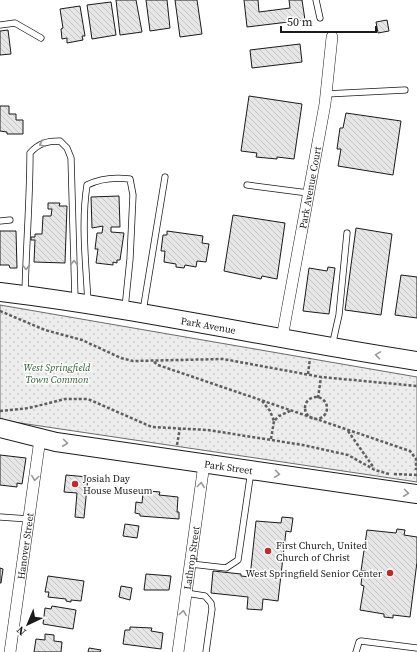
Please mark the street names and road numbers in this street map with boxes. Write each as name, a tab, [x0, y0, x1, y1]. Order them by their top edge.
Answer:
street label: Park Avenue Court	[296, 145, 324, 230]
street label: Park Avenue	[180, 314, 237, 336]
street label: Park Street	[203, 457, 254, 477]
street label: Hanover Street	[14, 511, 36, 580]
street label: Lathrop Street	[180, 525, 202, 590]

